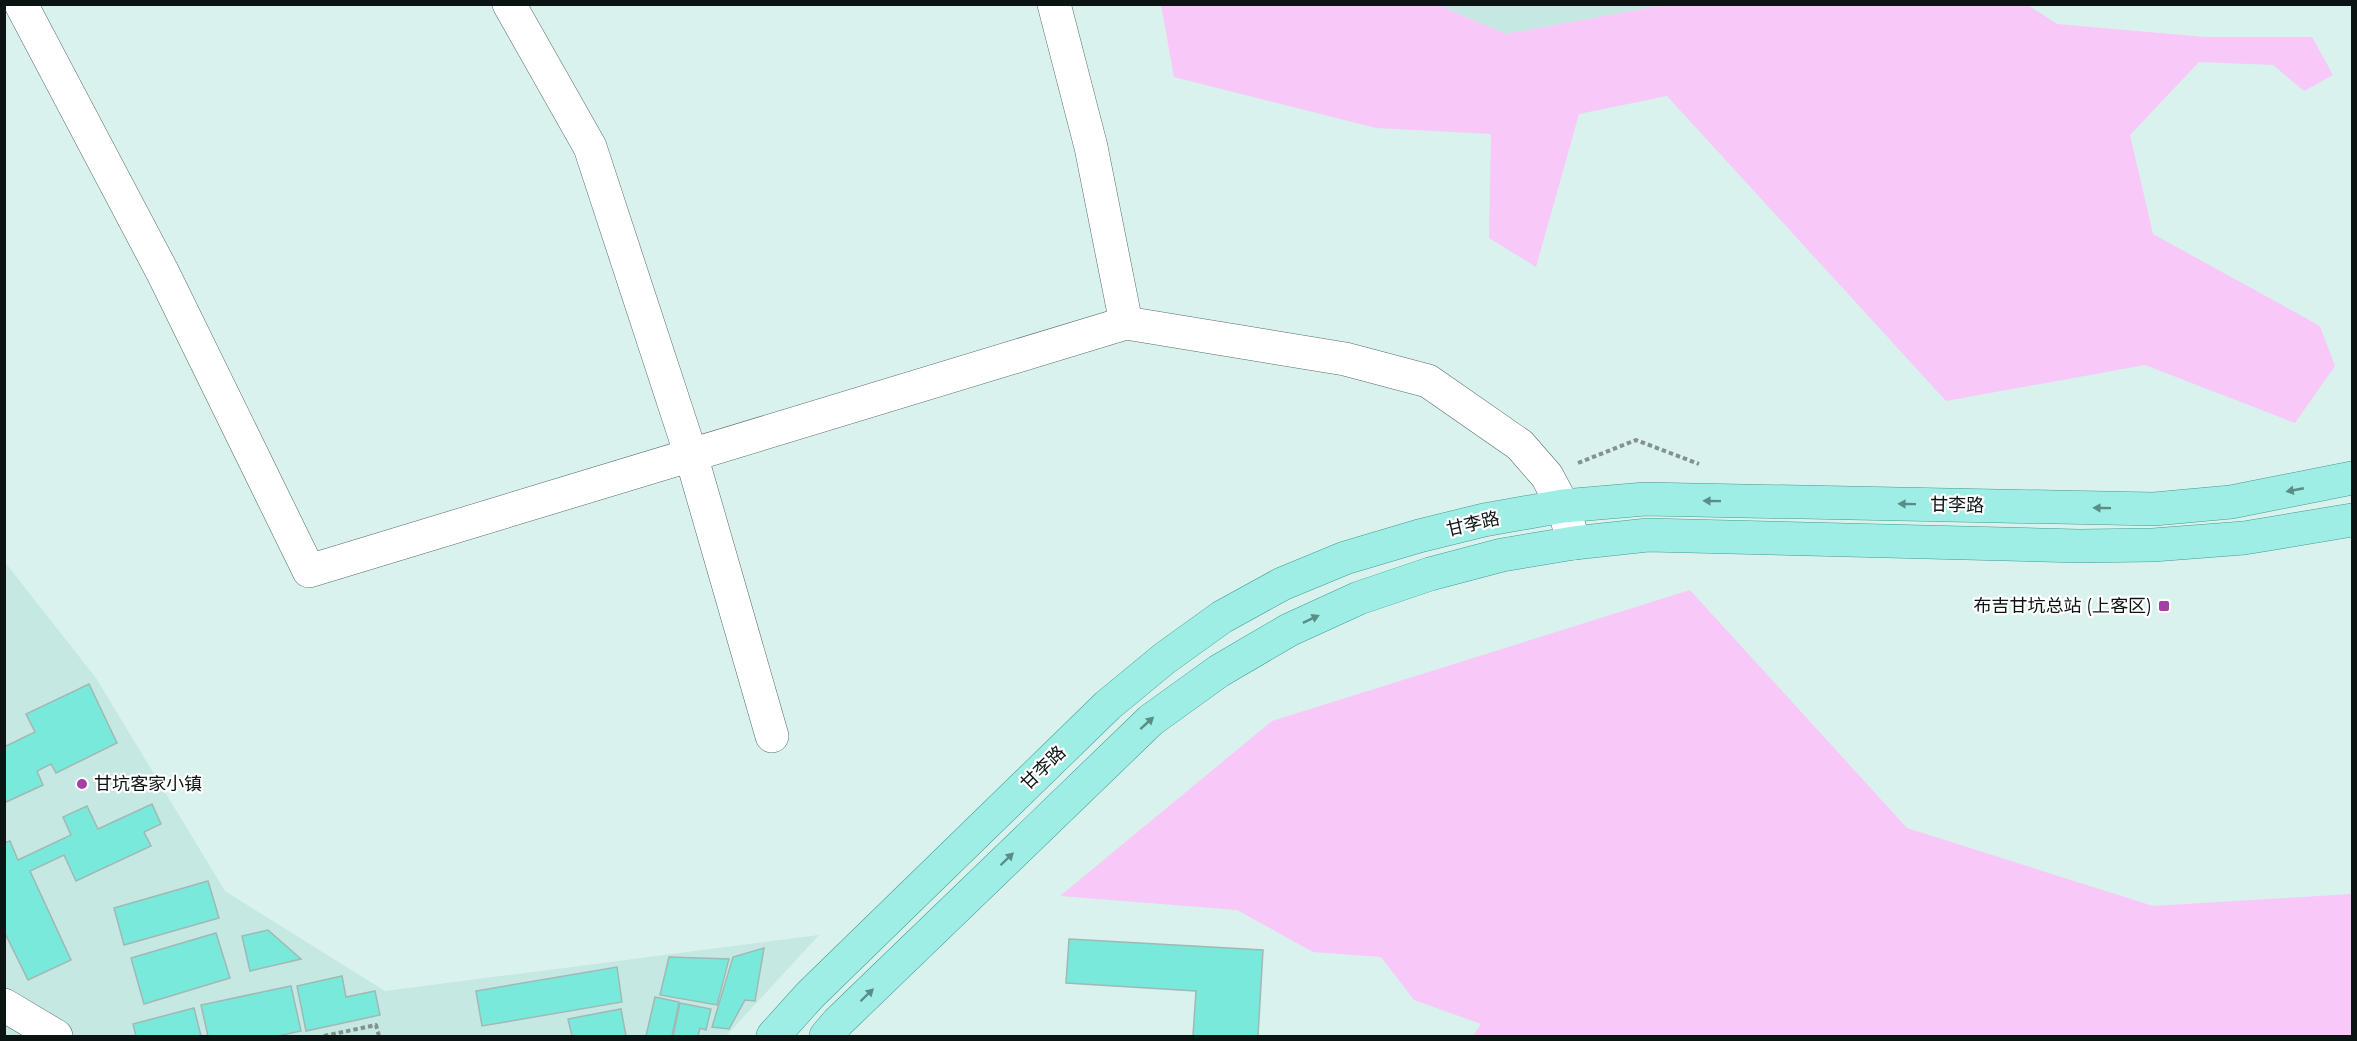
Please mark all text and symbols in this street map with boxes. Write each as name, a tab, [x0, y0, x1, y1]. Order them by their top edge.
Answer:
one-way arrow	[2285, 486, 2304, 495]
street label: 甘李路	[1930, 494, 1984, 516]
one-way arrow	[1702, 496, 1721, 505]
one-way arrow	[1897, 499, 1916, 509]
one-way arrow	[2092, 503, 2111, 513]
street label: 甘李路	[1444, 507, 1502, 541]
place label: 布吉甘坑总站 (上客区)	[1973, 595, 2152, 617]
marker: 布吉甘坑总站 (上客区)	[2157, 599, 2171, 613]
one-way arrow	[1303, 615, 1320, 624]
one-way arrow	[1139, 717, 1154, 730]
street label: 甘李路	[1016, 741, 1070, 795]
place label: 甘坑客家小镇	[94, 773, 202, 795]
marker: 甘坑客家小镇	[75, 777, 89, 791]
one-way arrow	[999, 852, 1013, 866]
one-way arrow	[860, 988, 874, 1002]

